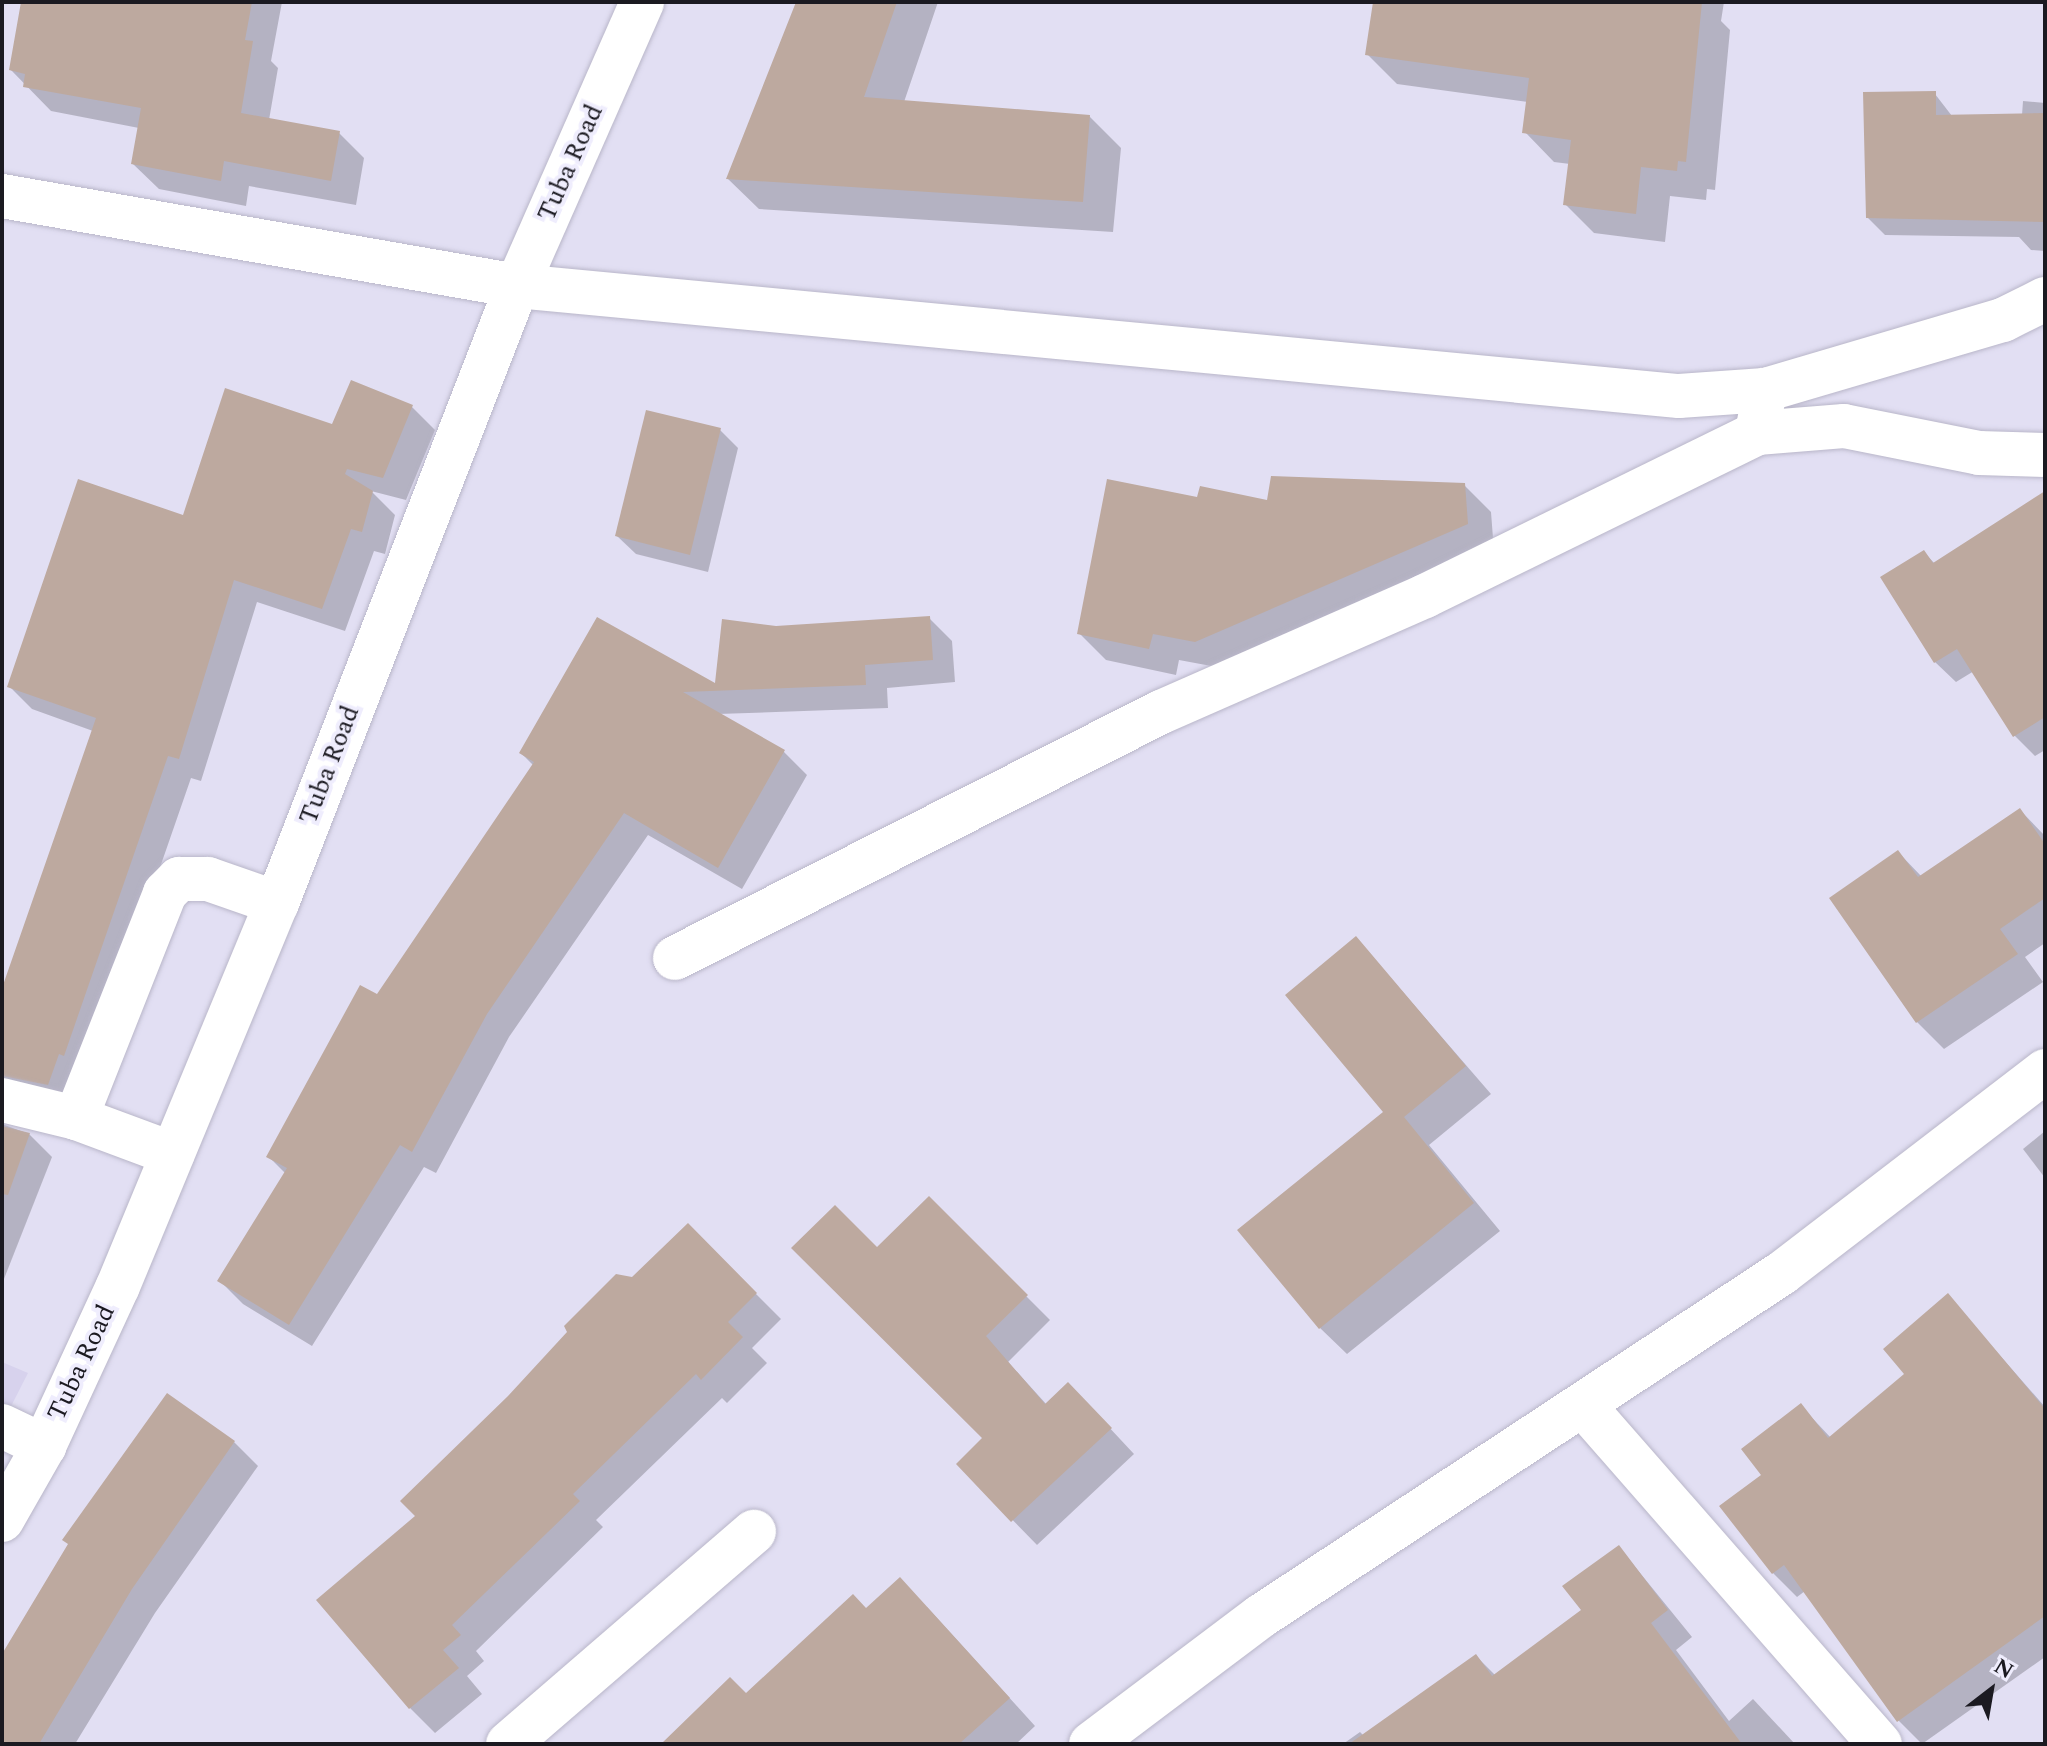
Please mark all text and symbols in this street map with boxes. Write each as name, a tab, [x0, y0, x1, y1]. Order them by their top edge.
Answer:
street label: Tuba Road	[531, 100, 611, 226]
street label: Tuba Road	[293, 701, 367, 829]
street label: Tuba Road	[42, 1300, 122, 1426]
north arrow	[1951, 1650, 2031, 1730]
text: N	[1987, 1650, 2020, 1688]

